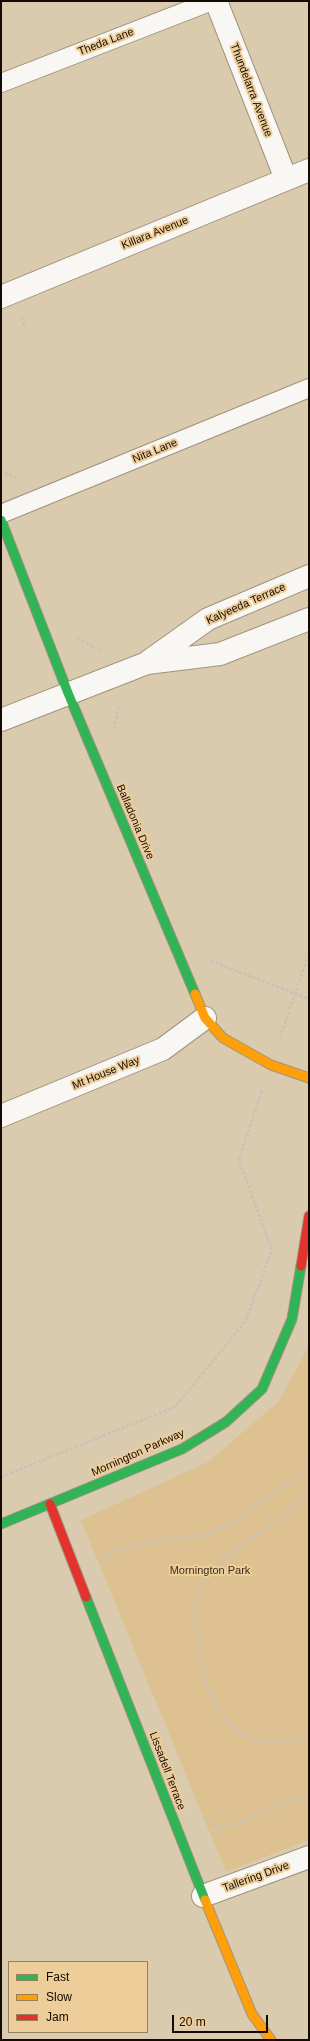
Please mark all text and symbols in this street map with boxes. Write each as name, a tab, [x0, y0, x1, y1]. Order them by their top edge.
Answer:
street label: Theda Lane	[76, 25, 136, 59]
street label: Thundelarra Avenue	[227, 41, 275, 139]
street label: Killara Avenue	[120, 214, 190, 252]
street label: Nita Lane	[131, 436, 179, 466]
street label: Kalyeeda Terrace	[204, 581, 288, 627]
street label: Balladonia Drive	[113, 783, 157, 861]
street label: Mt House Way	[70, 1053, 142, 1093]
street label: Mornington Parkway	[90, 1427, 186, 1479]
park label: Mornington Park	[170, 1564, 250, 1578]
street label: Lissadell Terrace	[146, 1730, 188, 1812]
street label: Tallering Drive	[221, 1859, 291, 1895]
legend	[8, 1961, 148, 2033]
text: Fast	[46, 1970, 69, 1984]
text: Slow	[46, 1990, 72, 2004]
scale bar	[174, 2007, 270, 2033]
text: Jam	[46, 2010, 69, 2024]
text: 20 m	[179, 2015, 206, 2029]

